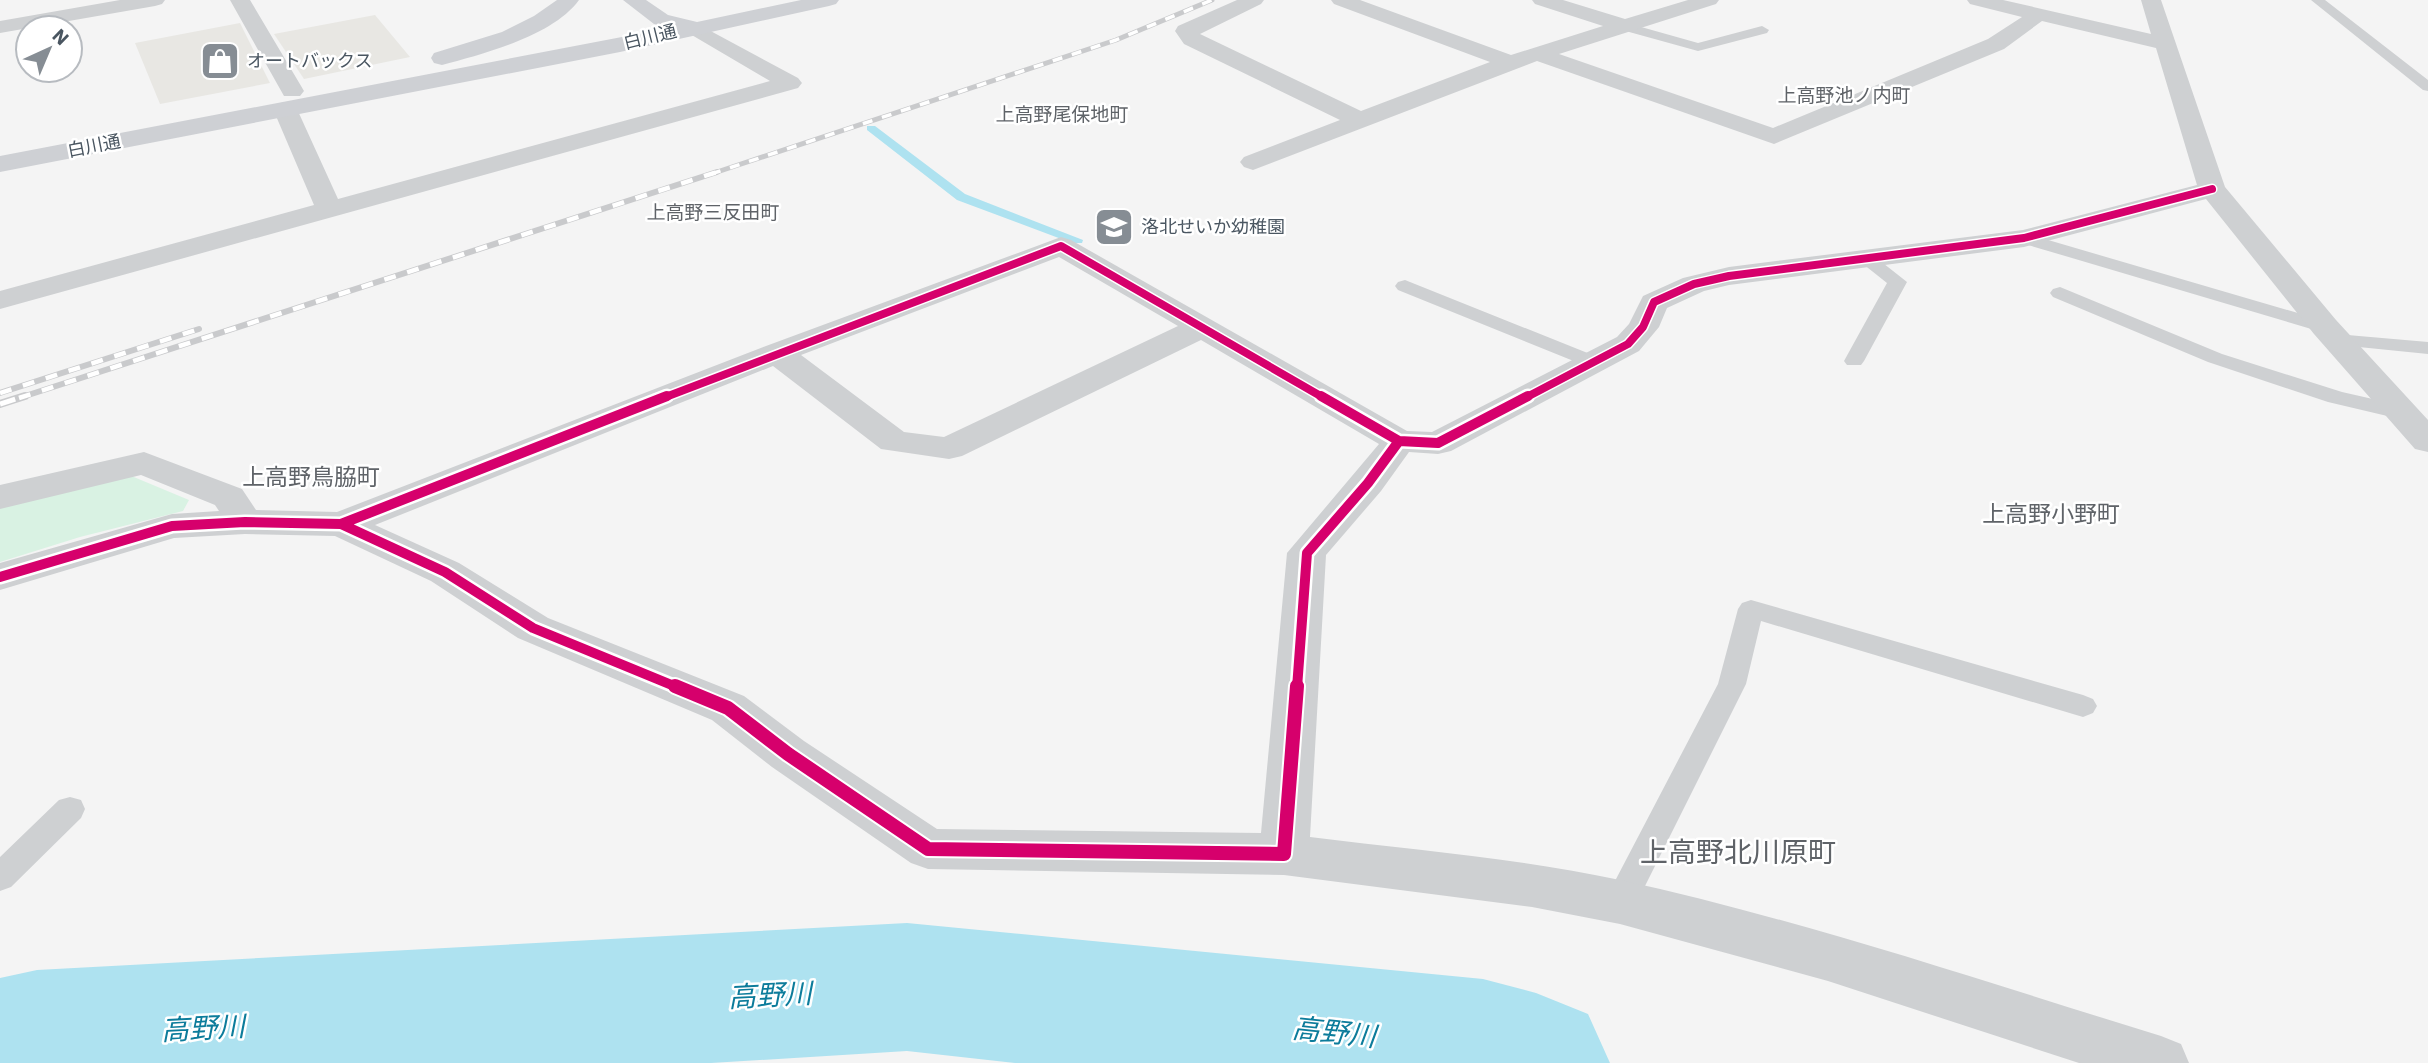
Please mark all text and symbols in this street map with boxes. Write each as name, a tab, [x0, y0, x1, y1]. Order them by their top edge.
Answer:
north arrow	[14, 14, 84, 84]
street label: 白川通	[621, 19, 679, 54]
text: N	[48, 23, 74, 50]
shop icon: オートバックス	[199, 40, 241, 82]
place label: オートバックス	[247, 49, 372, 72]
district label: 上高野池ノ内町	[1777, 83, 1911, 107]
district label: 上高野尾保地町	[995, 102, 1129, 126]
street label: 白川通	[65, 129, 123, 162]
district label: 上高野三反田町	[646, 200, 780, 224]
school or university icon: 洛北せいか幼稚園	[1093, 206, 1135, 248]
place label: 洛北せいか幼稚園	[1141, 215, 1285, 238]
district label: 上高野鳥脇町	[242, 461, 380, 491]
district label: 上高野小野町	[1982, 498, 2120, 528]
district label: 上高野北川原町	[1640, 833, 1836, 870]
water label: 高野川	[727, 974, 816, 1015]
water label: 高野川	[160, 1007, 249, 1048]
water label: 高野川	[1290, 1009, 1381, 1055]

